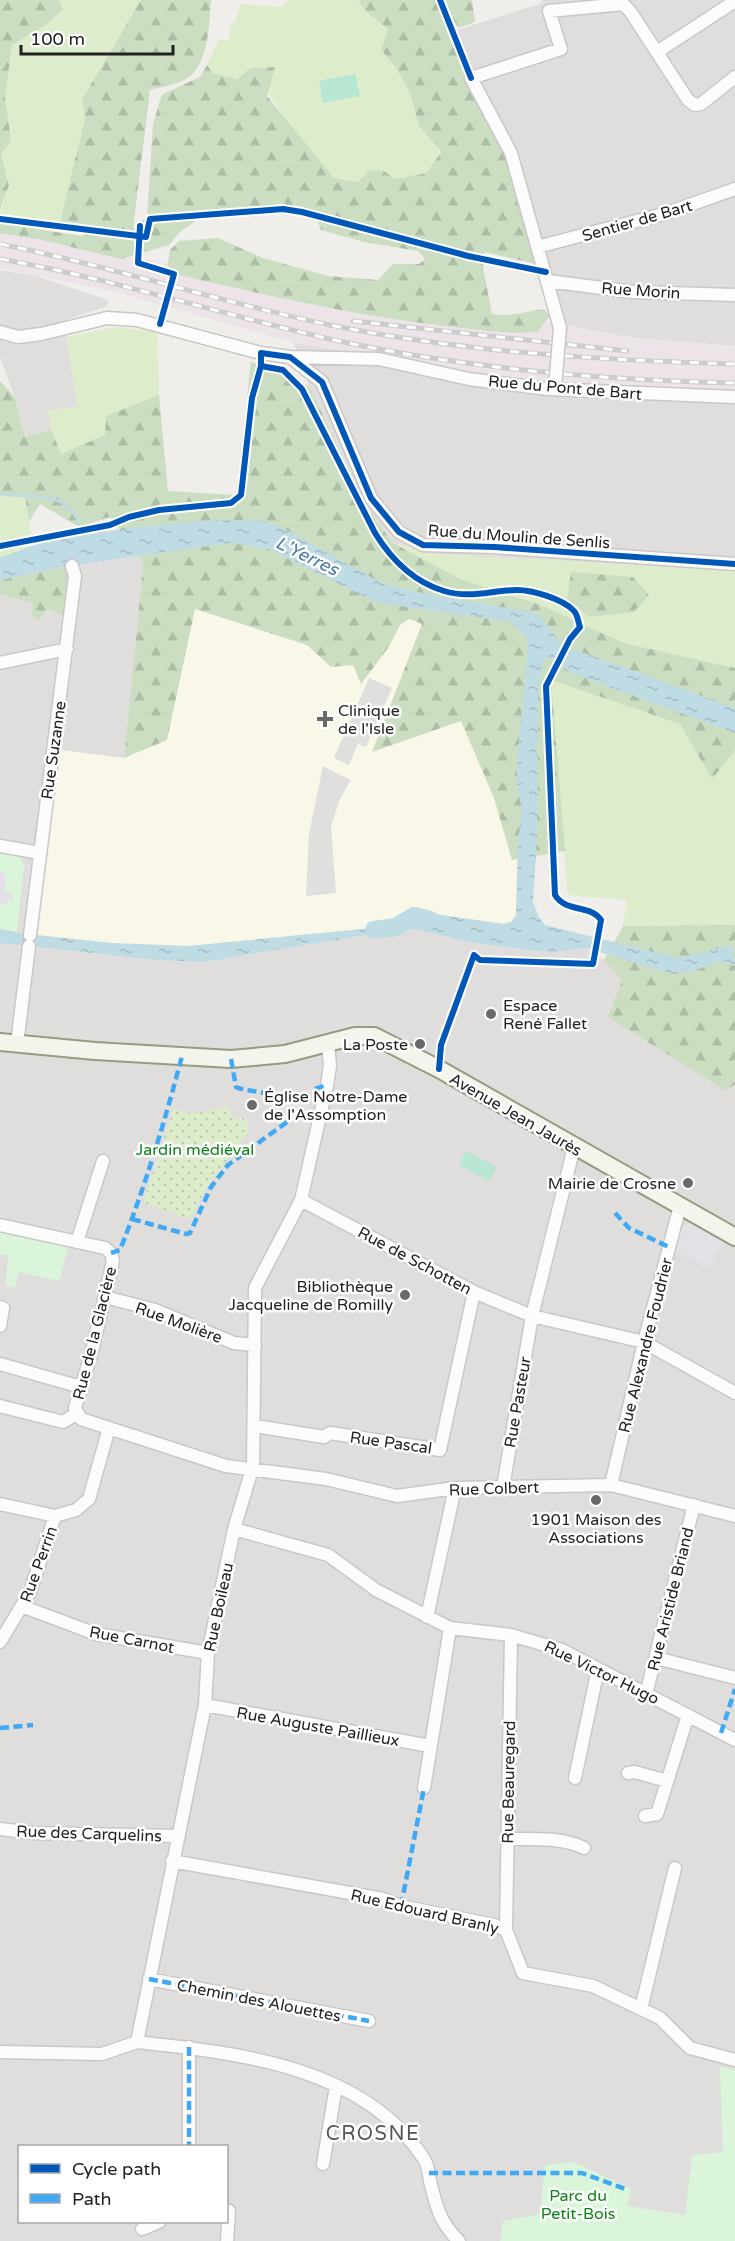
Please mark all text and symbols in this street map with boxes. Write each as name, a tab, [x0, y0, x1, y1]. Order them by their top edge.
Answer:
scale bar	[21, 18, 172, 56]
text: 100 m	[30, 28, 85, 50]
street label: Sentier de Bart	[580, 196, 695, 246]
street label: Rue Morin	[601, 278, 681, 304]
street label: Rue du Pont de Bart	[487, 371, 643, 405]
street label: Rue du Moulin de Senlis	[427, 521, 611, 553]
water label: L'Yerres	[272, 531, 343, 581]
street label: Rue Suzanne	[37, 700, 71, 801]
place label: Clinique de l'Isle	[338, 701, 400, 739]
marker: Clinique de l'Isle	[316, 710, 334, 728]
place label: Espace René Fallet	[503, 996, 587, 1034]
marker: Espace René Fallet	[484, 1007, 498, 1021]
place label: La Poste	[343, 1035, 408, 1055]
marker: La Poste	[413, 1037, 427, 1051]
street label: Avenue Jean Jaurès	[446, 1069, 585, 1161]
place label: Église Notre-Dame de l'Assomption	[264, 1087, 407, 1125]
marker: Église Notre-Dame de l'Assomption	[245, 1098, 259, 1112]
park label: Jardin médiéval	[136, 1140, 254, 1160]
place label: Mairie de Crosne	[548, 1174, 676, 1194]
marker: Mairie de Crosne	[681, 1176, 695, 1190]
street label: Rue de Schotten	[354, 1222, 475, 1299]
street label: Rue Alexandre Foudrier	[615, 1255, 678, 1435]
street label: Rue de la Glacière	[69, 1265, 121, 1402]
place label: Bibliothèque Jacqueline de Romilly	[229, 1277, 393, 1315]
marker: Bibliothèque Jacqueline de Romilly	[398, 1288, 412, 1302]
street label: Rue Molière	[132, 1298, 225, 1348]
street label: Rue Pasteur	[500, 1354, 536, 1449]
street label: Rue Pascal	[348, 1427, 433, 1459]
street label: Rue Colbert	[449, 1477, 540, 1501]
marker: 1901 Maison des Associations	[589, 1493, 603, 1507]
place label: 1901 Maison des Associations	[531, 1510, 661, 1548]
street label: Rue Perrin	[16, 1523, 62, 1605]
street label: Rue Aristide Briand	[643, 1525, 698, 1673]
street label: Rue Boileau	[200, 1561, 238, 1654]
street label: Rue Carnot	[88, 1622, 176, 1658]
street label: Rue Victor Hugo	[541, 1636, 662, 1709]
street label: Rue Auguste Paillieux	[235, 1703, 401, 1751]
street label: Rue Beauregard	[498, 1720, 520, 1844]
street label: Rue des Carquelins	[16, 1821, 162, 1847]
street label: Rue Edouard Branly	[349, 1885, 501, 1939]
street label: Chemin des Alouettes	[175, 1975, 343, 2027]
district label: CROSNE	[326, 2122, 420, 2146]
legend	[18, 2145, 228, 2223]
text: Cycle path	[72, 2158, 161, 2180]
park label: Parc du Petit-Bois	[541, 2186, 615, 2224]
text: Path	[72, 2188, 111, 2210]

